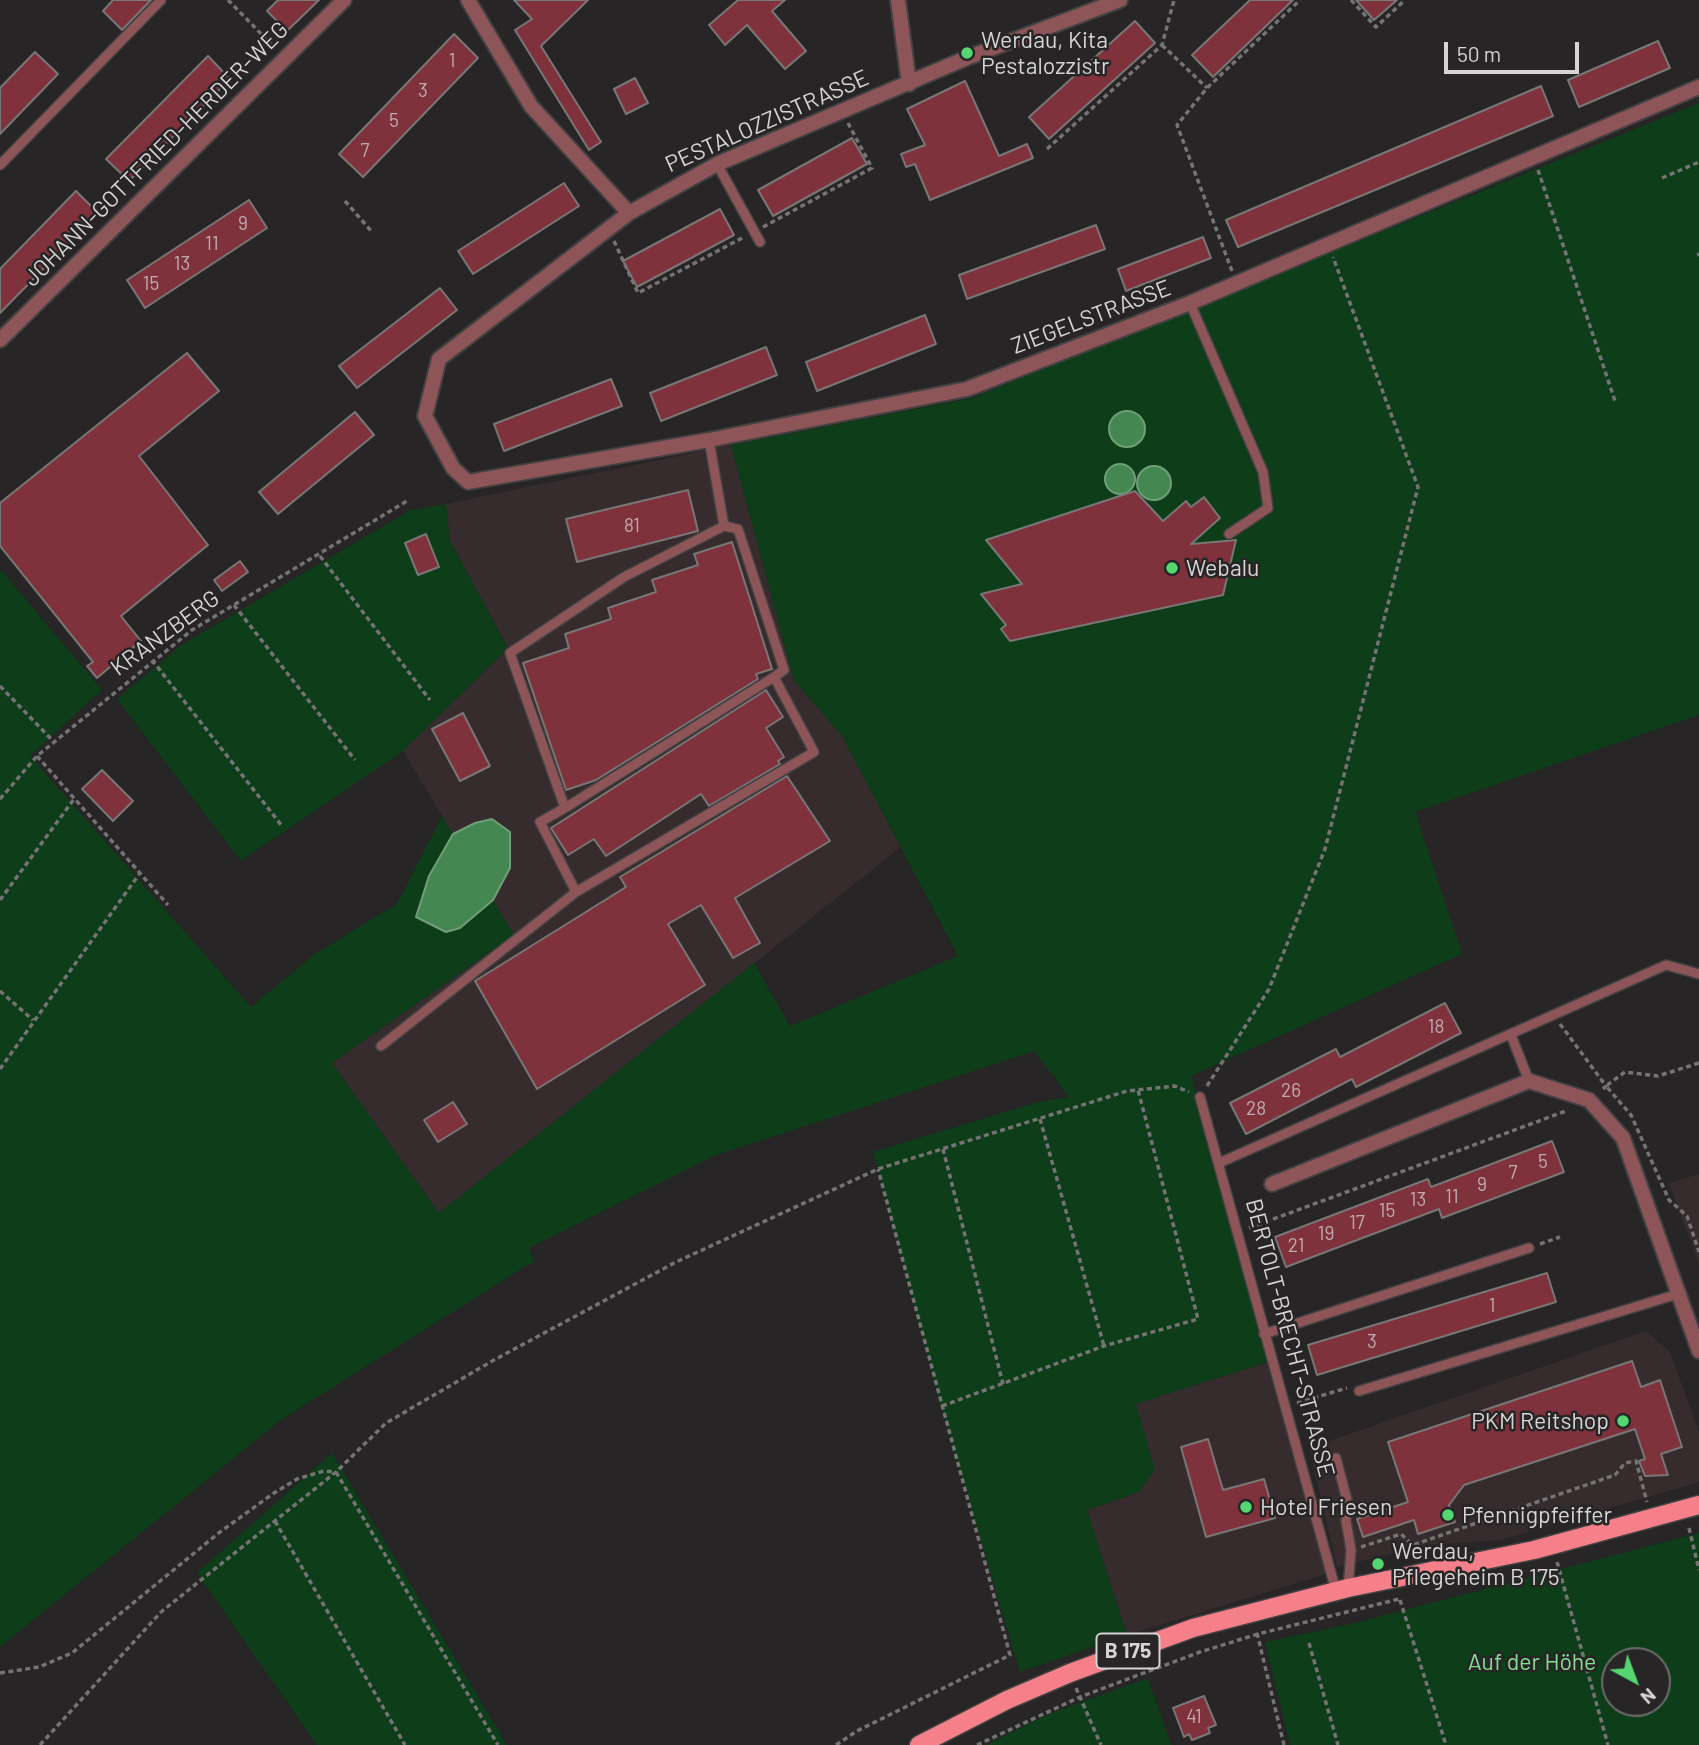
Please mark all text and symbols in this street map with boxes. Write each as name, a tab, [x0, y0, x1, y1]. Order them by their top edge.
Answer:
street label: JOHANN-GOTTFRIED-HERDER-WEG	[18, 16, 294, 292]
place label: Werdau, Kita Pestalozzistr	[981, 26, 1109, 80]
scale bar	[1447, 28, 1582, 72]
text: 50 m	[1457, 41, 1501, 66]
marker: Werdau, Kita Pestalozzistr	[959, 45, 975, 61]
house number: 1	[449, 50, 455, 72]
street label: PESTALOZZISTRASSE	[661, 64, 873, 178]
house number: 3	[418, 80, 428, 102]
house number: 5	[389, 110, 399, 132]
house number: 7	[361, 140, 369, 162]
house number: 9	[238, 213, 248, 235]
house number: 11	[205, 233, 219, 255]
house number: 13	[174, 253, 190, 275]
house number: 15	[143, 273, 159, 295]
street label: ZIEGELSTRASSE	[1007, 274, 1175, 360]
house number: 81	[624, 515, 640, 537]
place label: Webalu	[1186, 554, 1259, 582]
marker: Webalu	[1164, 560, 1180, 576]
street label: KRANZBERG	[105, 584, 225, 682]
house number: 18	[1428, 1016, 1444, 1038]
house number: 26	[1281, 1080, 1301, 1102]
house number: 28	[1246, 1098, 1266, 1120]
house number: 5	[1538, 1151, 1548, 1173]
house number: 7	[1509, 1162, 1517, 1184]
house number: 9	[1477, 1174, 1487, 1196]
house number: 11	[1445, 1186, 1459, 1208]
house number: 13	[1410, 1189, 1426, 1211]
street label: BERTOLT-BRECHT-STRASSE	[1240, 1196, 1340, 1480]
house number: 15	[1379, 1200, 1395, 1222]
house number: 17	[1349, 1212, 1365, 1234]
house number: 19	[1318, 1223, 1334, 1245]
house number: 21	[1288, 1235, 1304, 1257]
house number: 1	[1489, 1295, 1495, 1317]
house number: 3	[1367, 1331, 1377, 1353]
place label: PKM Reitshop	[1471, 1407, 1609, 1435]
marker: PKM Reitshop	[1615, 1413, 1631, 1429]
place label: Hotel Friesen	[1260, 1493, 1392, 1521]
marker: Hotel Friesen	[1238, 1499, 1254, 1515]
place label: Pfennigpfeiffer	[1462, 1501, 1612, 1529]
marker: Pfennigpfeiffer	[1440, 1507, 1456, 1523]
place label: Werdau, Pflegeheim B 175	[1392, 1537, 1560, 1591]
marker: Werdau, Pflegeheim B 175	[1370, 1556, 1386, 1572]
road number: B 175	[1096, 1634, 1160, 1668]
north arrow	[1601, 1647, 1671, 1717]
park label: Auf der Höhe	[1468, 1648, 1596, 1676]
text: N	[1636, 1684, 1661, 1710]
house number: 41	[1186, 1706, 1202, 1728]

